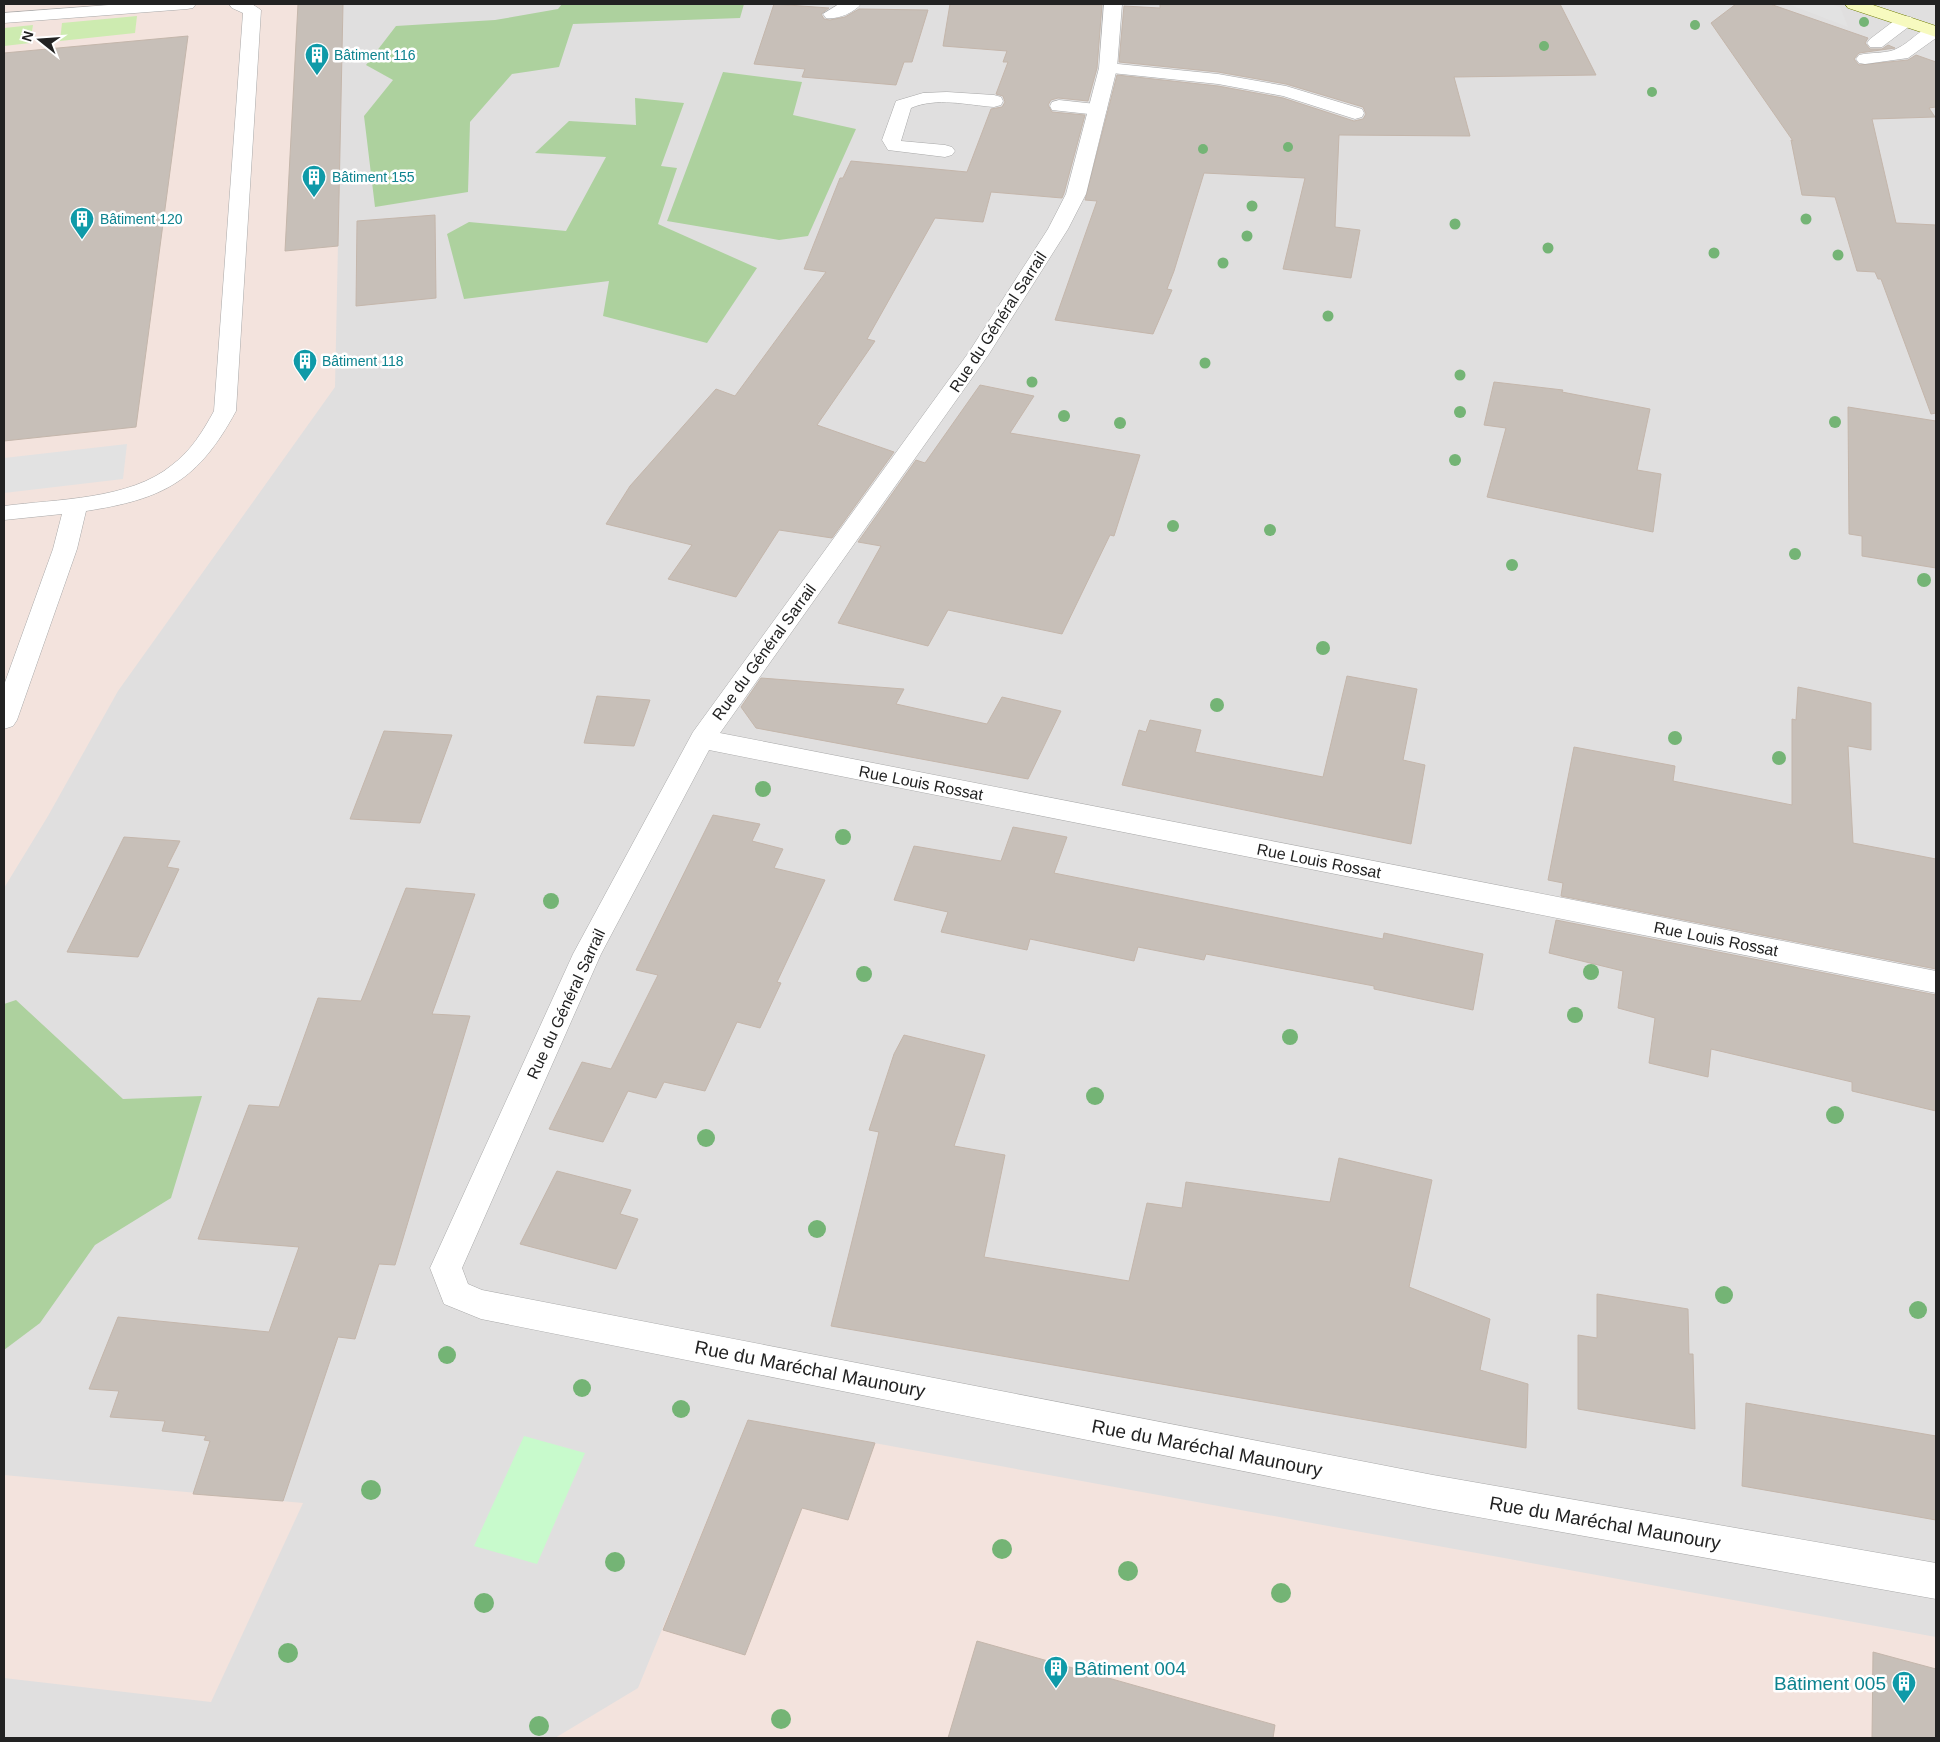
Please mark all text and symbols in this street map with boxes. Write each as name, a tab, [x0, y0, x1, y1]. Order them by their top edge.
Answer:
north arrow	[15, 15, 65, 65]
text: N	[18, 29, 37, 43]
building icon: Bâtiment 116	[304, 42, 330, 76]
place label: Bâtiment 116	[334, 47, 416, 63]
building icon: Bâtiment 155	[301, 164, 327, 198]
place label: Bâtiment 155	[332, 169, 415, 185]
building icon: Bâtiment 120	[69, 206, 95, 240]
place label: Bâtiment 120	[100, 211, 183, 227]
street label: Rue du Général Sarrail	[946, 249, 1050, 395]
building icon: Bâtiment 118	[292, 348, 318, 382]
place label: Bâtiment 118	[322, 353, 404, 369]
street label: Rue du Général Sarrail	[709, 581, 819, 723]
street label: Rue Louis Rossat	[857, 763, 985, 803]
street label: Rue Louis Rossat	[1255, 841, 1383, 881]
street label: Rue Louis Rossat	[1652, 919, 1780, 959]
street label: Rue du Général Sarrail	[524, 926, 608, 1082]
street label: Rue du Maréchal Maunoury	[693, 1336, 928, 1402]
street label: Rue du Maréchal Maunoury	[1090, 1415, 1325, 1481]
street label: Rue du Maréchal Maunoury	[1488, 1492, 1723, 1554]
building icon: Bâtiment 004	[1043, 1655, 1069, 1689]
place label: Bâtiment 004	[1074, 1658, 1186, 1679]
building icon: Bâtiment 005	[1891, 1670, 1917, 1704]
place label: Bâtiment 005	[1774, 1673, 1886, 1694]

